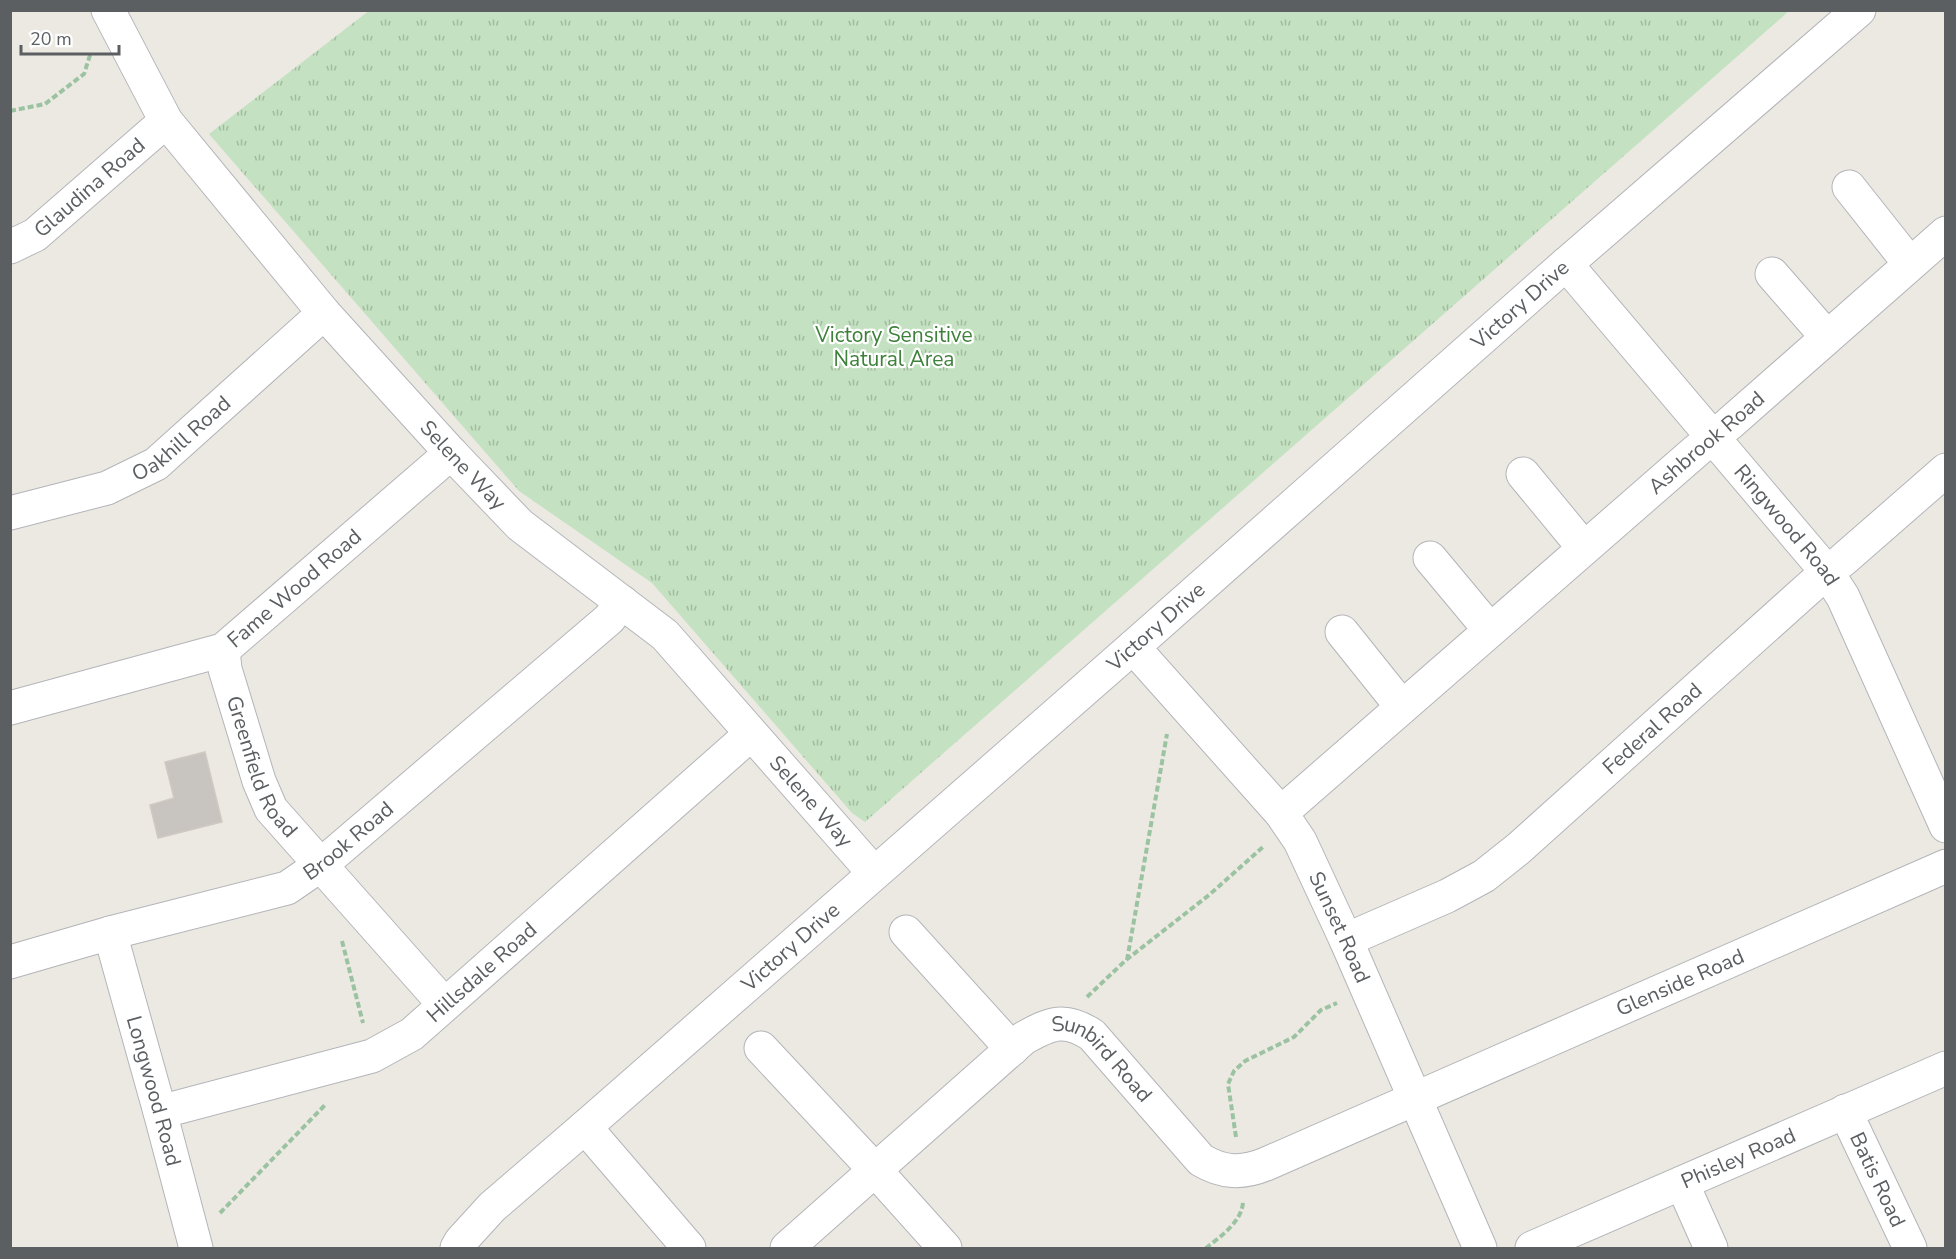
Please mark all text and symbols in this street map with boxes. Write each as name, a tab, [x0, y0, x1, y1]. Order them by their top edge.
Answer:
scale bar	[21, 18, 118, 56]
text: 20 m	[30, 27, 72, 51]
street label: Glaudina Road	[28, 131, 151, 244]
street label: Victory Drive	[1464, 254, 1575, 356]
park label: Victory Sensitive Natural Area	[814, 321, 973, 373]
street label: Ashbrook Road	[1642, 385, 1771, 500]
street label: Oakhill Road	[127, 389, 237, 488]
street label: Selene Way	[414, 414, 512, 516]
street label: Ringwood Road	[1728, 458, 1846, 591]
street label: Fame Wood Road	[221, 523, 367, 654]
street label: Victory Drive	[1100, 576, 1211, 678]
street label: Federal Road	[1596, 676, 1708, 781]
street label: Greenfield Road	[220, 692, 304, 843]
street label: Selene Way	[763, 749, 859, 853]
street label: Brook Road	[298, 795, 399, 887]
street label: Sunset Road	[1302, 867, 1377, 987]
street label: Victory Drive	[735, 896, 846, 998]
street label: Hillsdale Road	[421, 916, 543, 1029]
street label: Glenside Road	[1612, 942, 1749, 1023]
street label: Sunbird Road	[1050, 1009, 1158, 1108]
street label: Longwood Road	[120, 1013, 188, 1169]
street label: Phisley Road	[1677, 1121, 1800, 1196]
street label: Batis Road	[1843, 1128, 1912, 1232]

